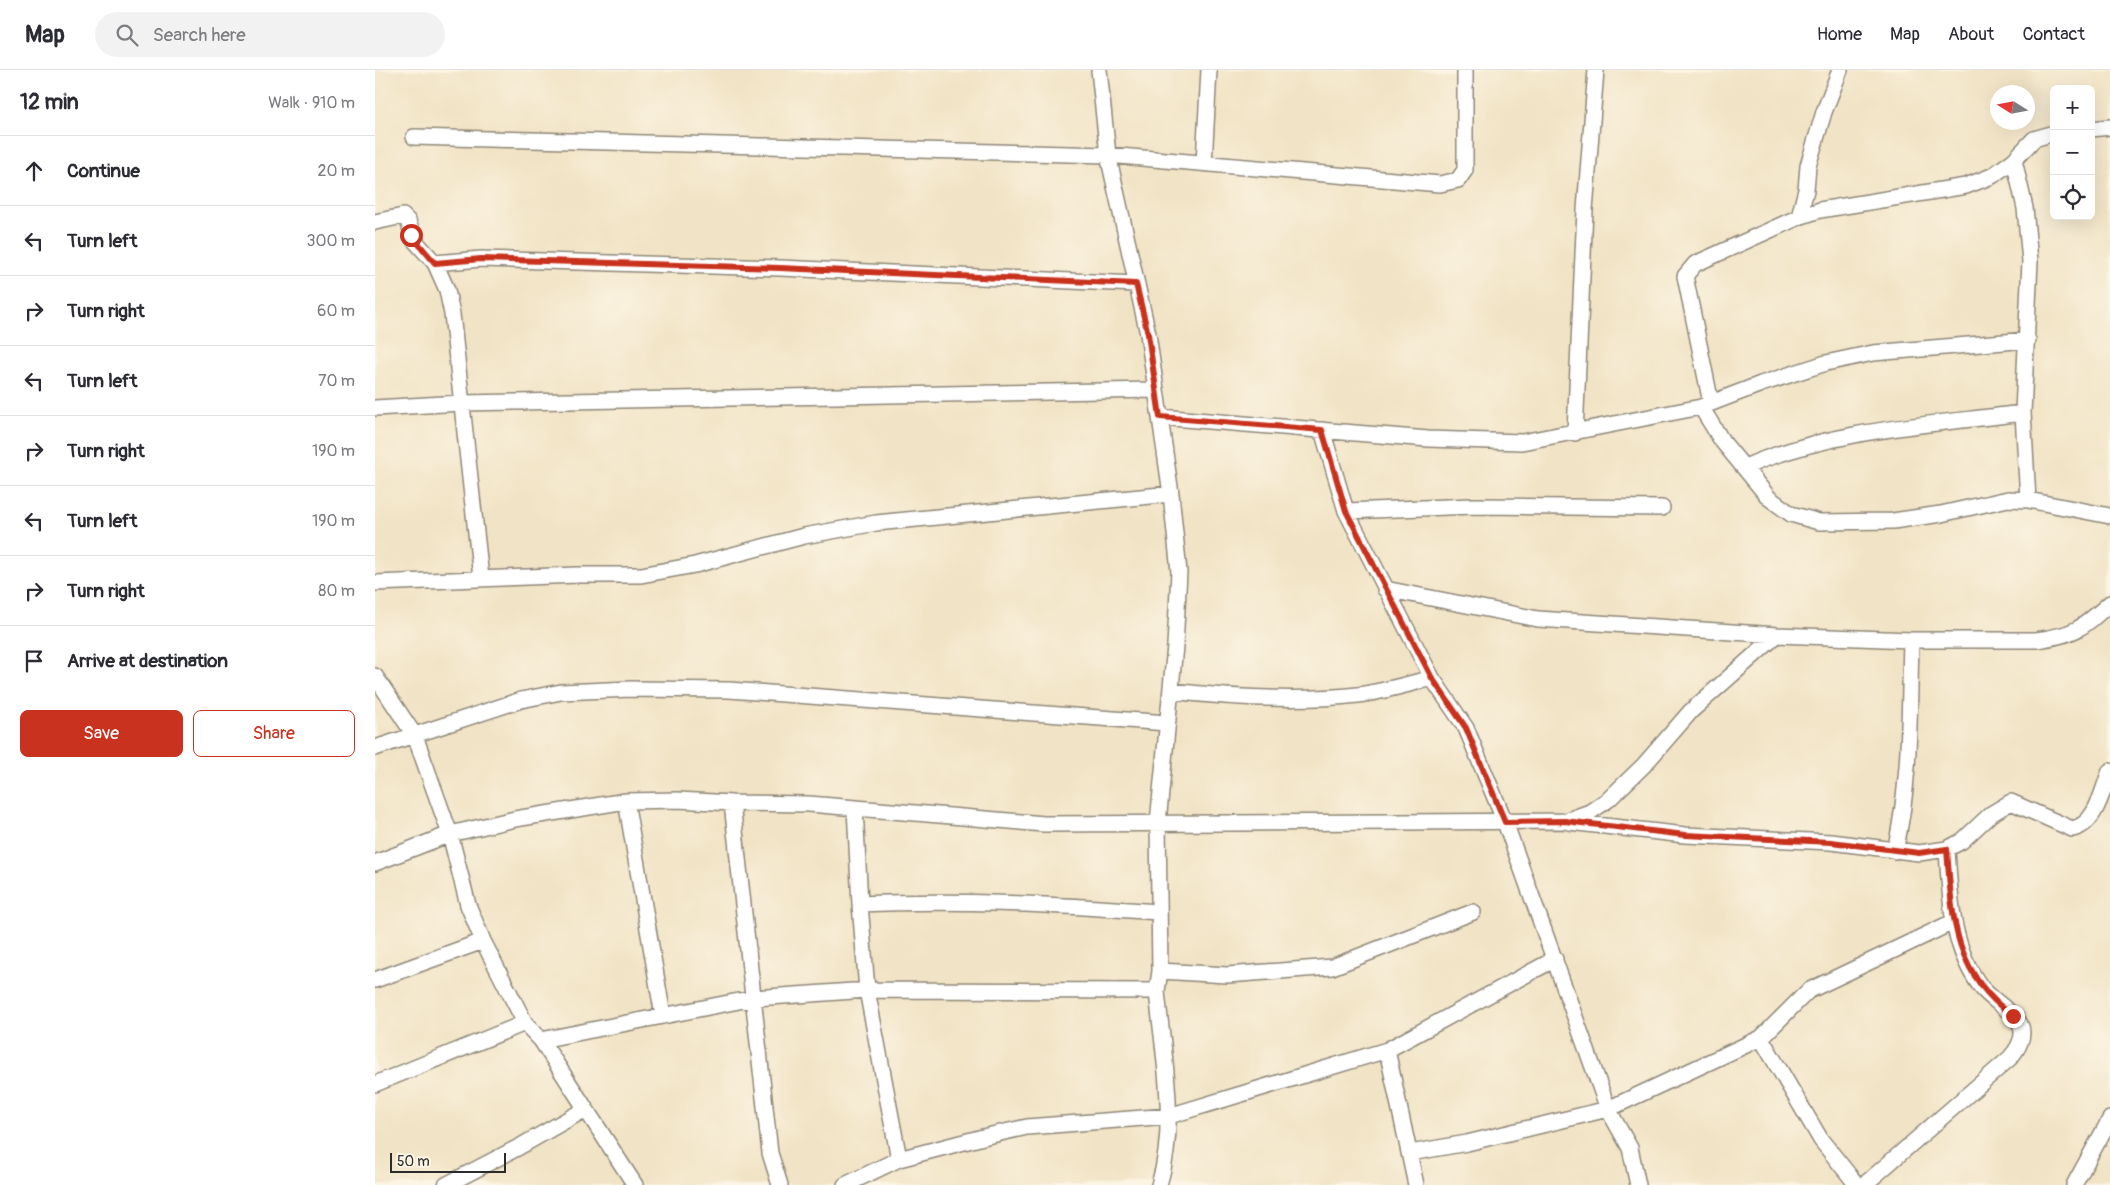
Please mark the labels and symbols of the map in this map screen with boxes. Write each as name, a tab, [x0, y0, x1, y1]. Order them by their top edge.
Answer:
north arrow	[1990, 85, 2035, 130]
route start	[400, 224, 423, 247]
route end	[2002, 1005, 2025, 1028]
scale bar	[390, 1150, 506, 1173]

